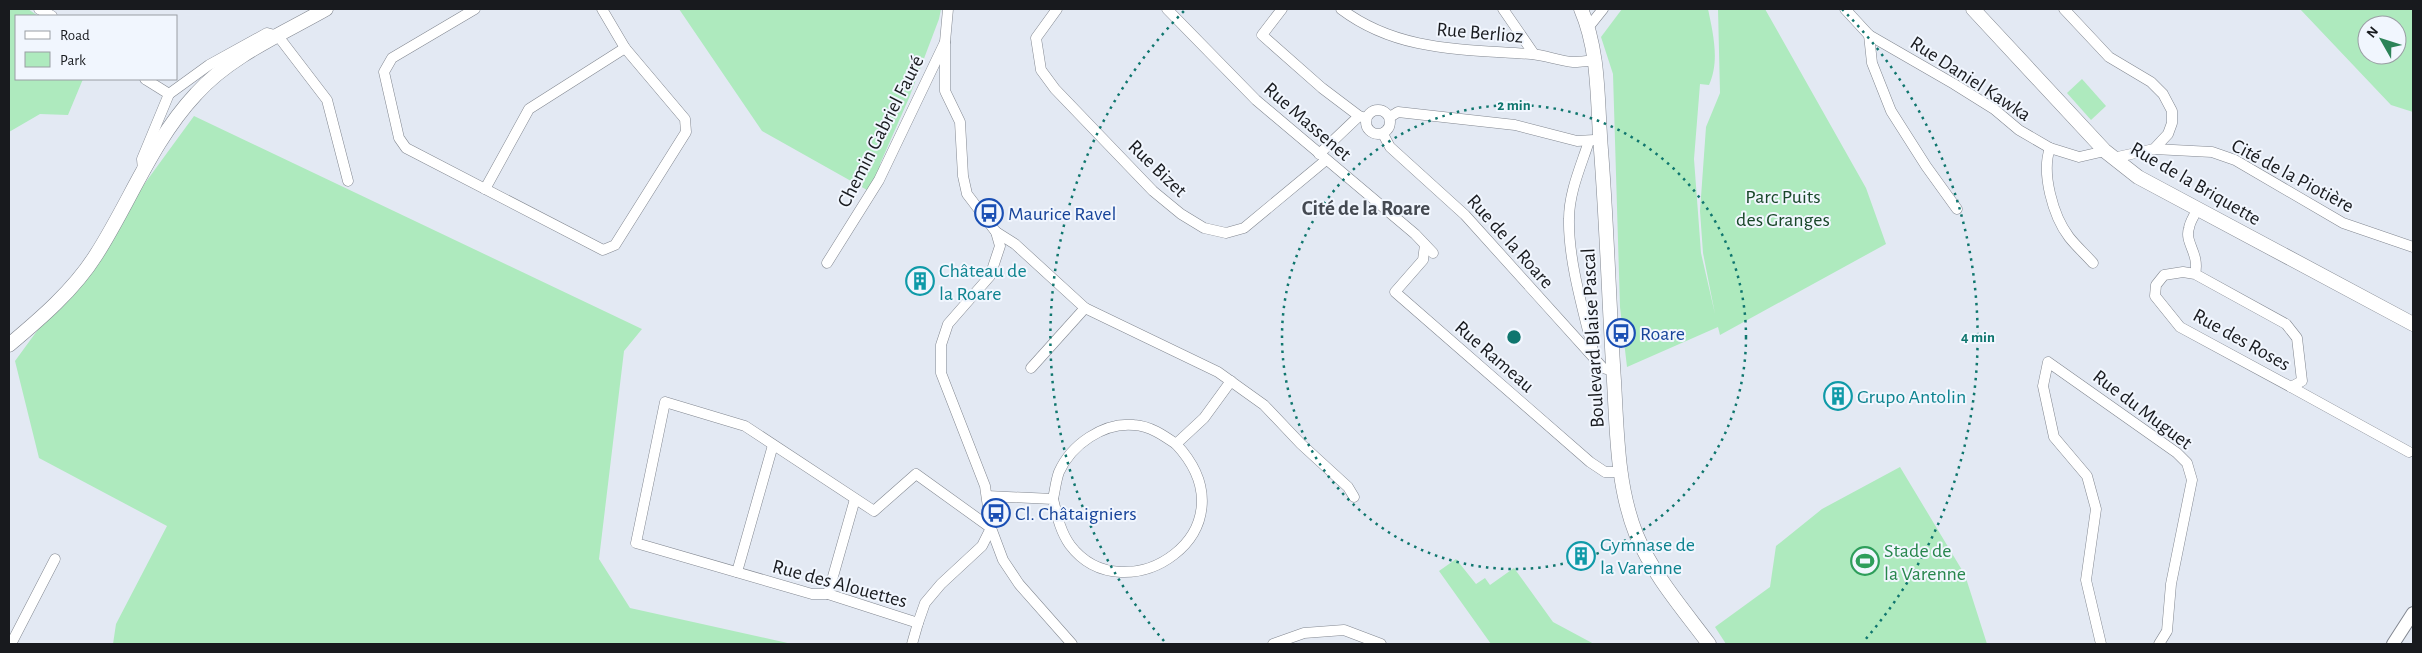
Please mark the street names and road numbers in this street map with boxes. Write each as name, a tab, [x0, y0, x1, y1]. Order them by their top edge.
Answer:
street label: Rue Berlioz	[1436, 19, 1524, 47]
street label: Rue Daniel Kawka	[1907, 33, 2034, 125]
street label: Chemin Gabriel Fauré	[834, 52, 928, 211]
street label: Rue Massenet	[1260, 79, 1355, 165]
street label: Cité de la Piotière	[2228, 135, 2357, 216]
street label: Rue Bizet	[1124, 136, 1191, 202]
street label: Rue de la Briquette	[2127, 138, 2264, 229]
street label: Rue de la Roare	[1463, 191, 1557, 292]
street label: Boulevard Blaise Pascal	[1578, 248, 1608, 428]
street label: Rue des Roses	[2189, 305, 2294, 375]
street label: Rue Rameau	[1451, 317, 1538, 396]
street label: Rue du Muguet	[2089, 366, 2196, 454]
street label: Rue des Alouettes	[770, 556, 909, 612]

